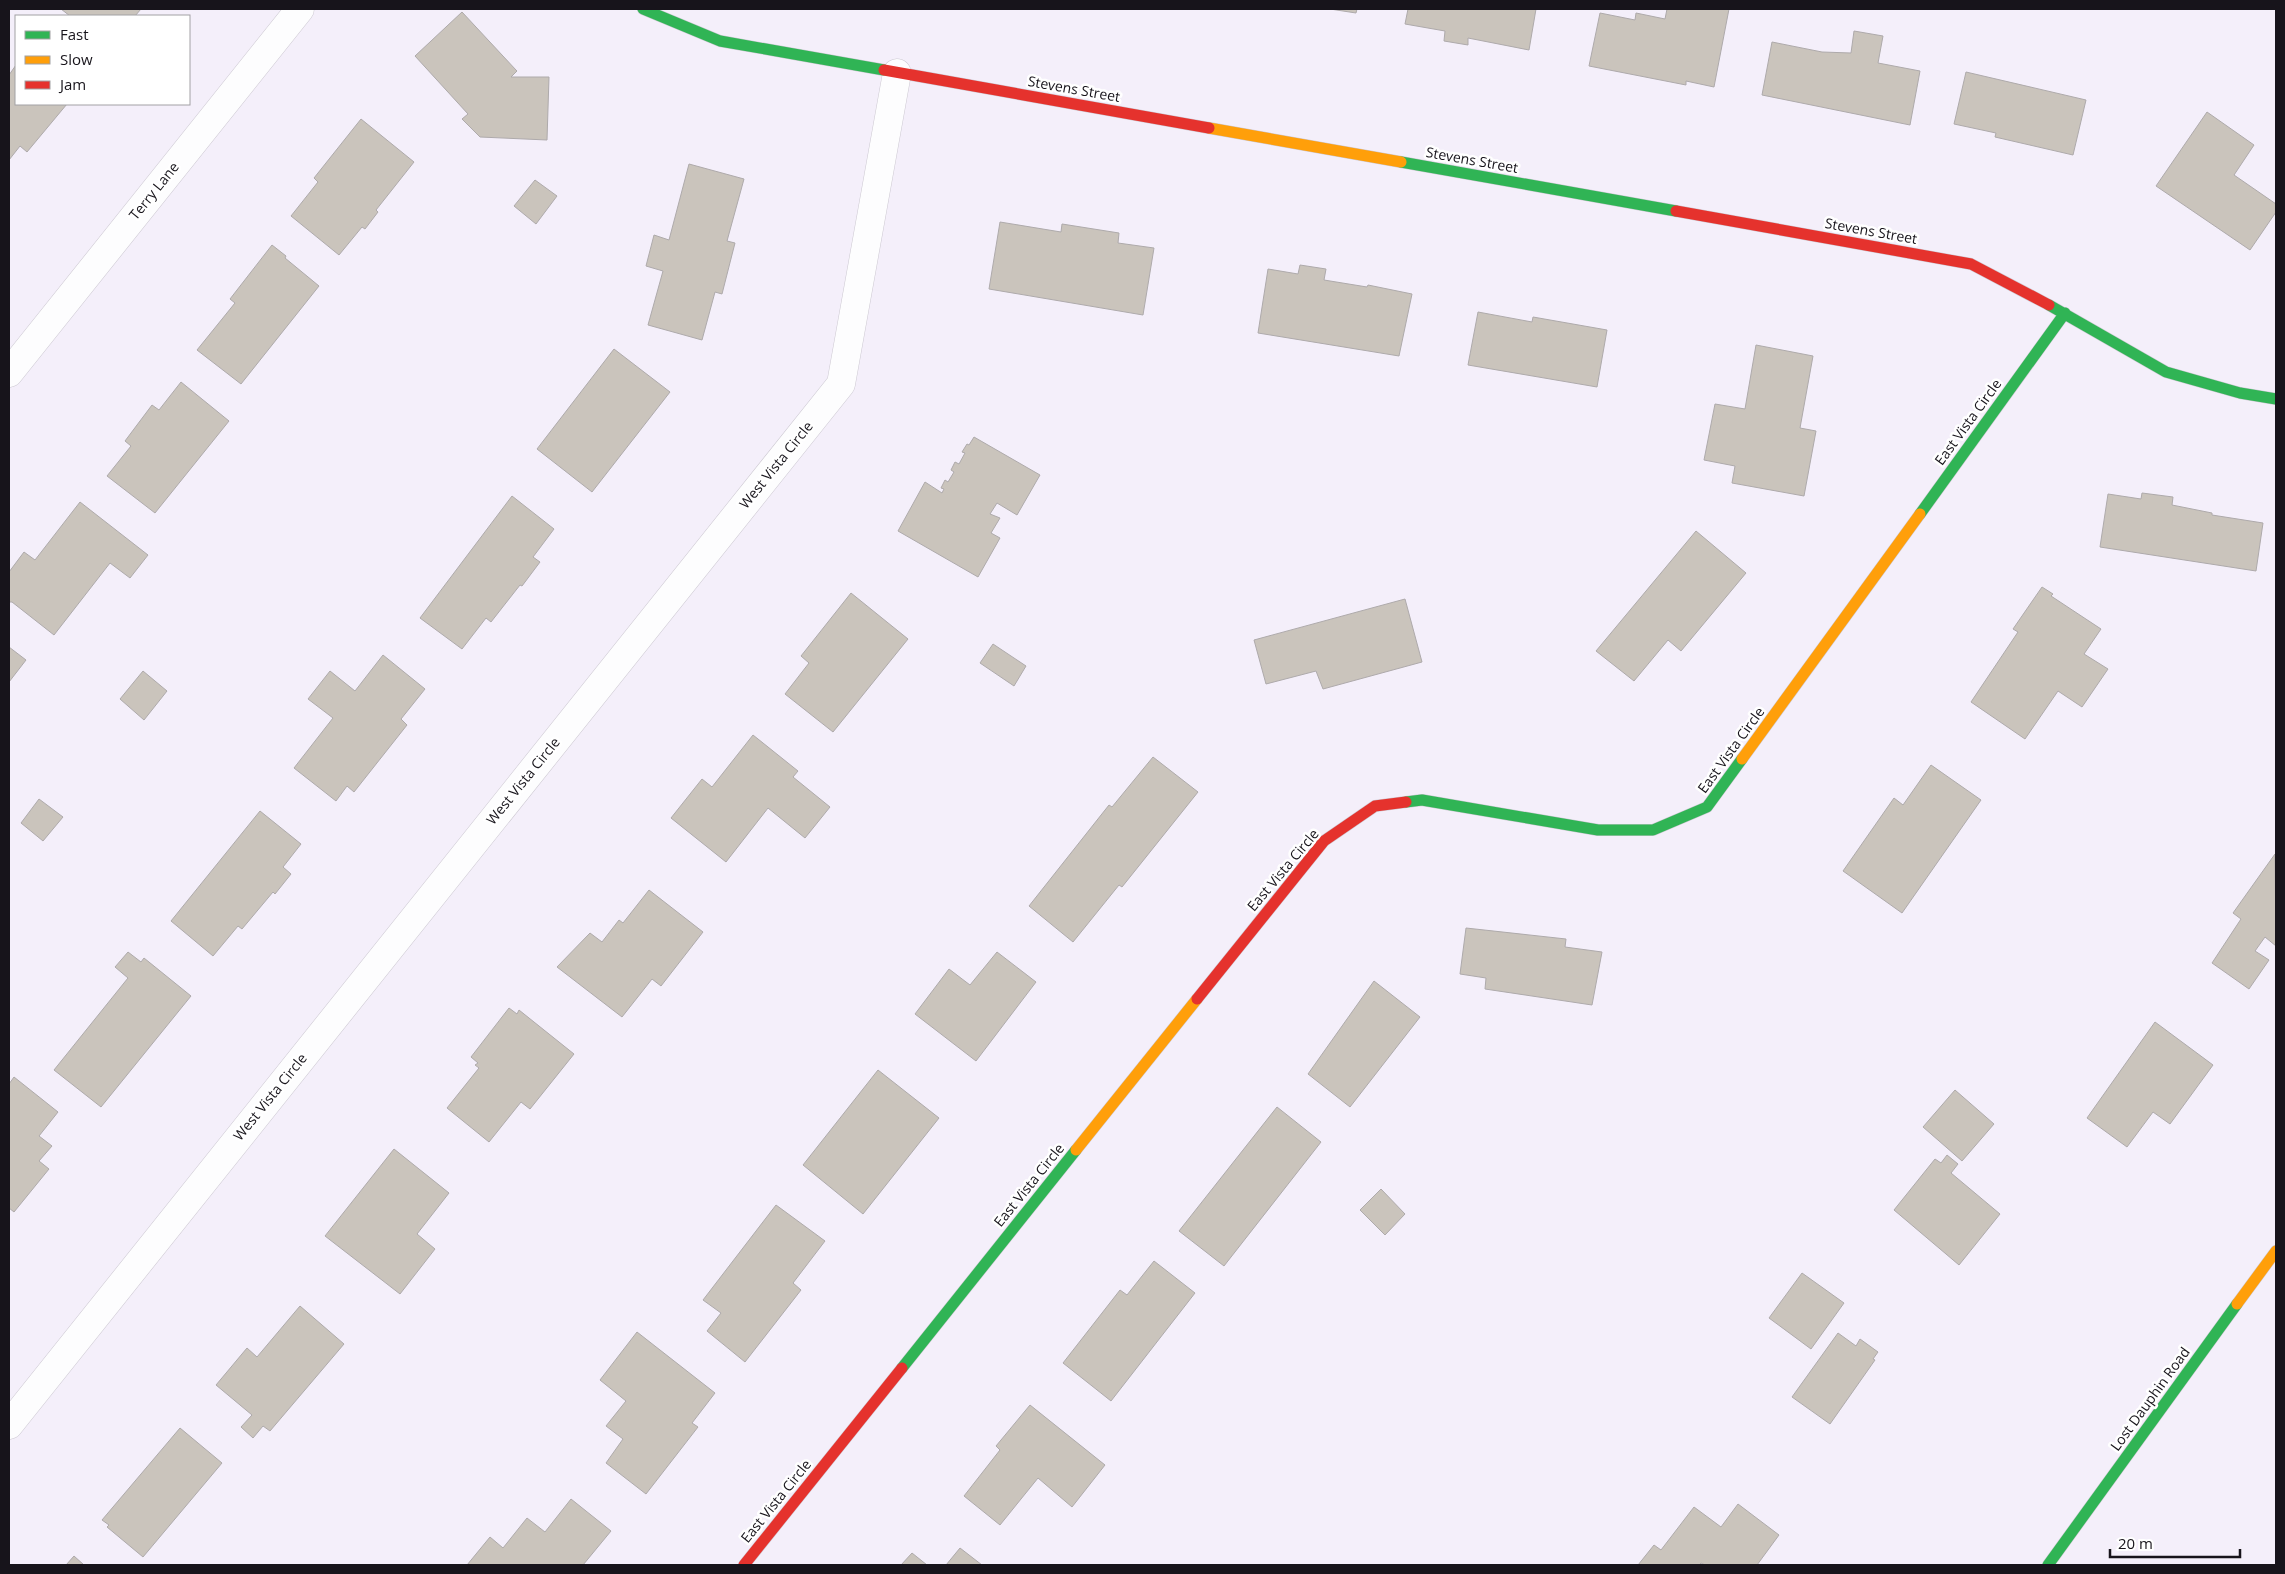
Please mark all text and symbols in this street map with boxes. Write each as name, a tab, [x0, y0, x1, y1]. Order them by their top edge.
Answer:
legend	[15, 15, 190, 105]
text: Fast	[60, 24, 89, 44]
text: Slow	[60, 49, 93, 69]
street label: Stevens Street	[1026, 71, 1122, 106]
text: Jam	[58, 74, 86, 94]
street label: Stevens Street	[1424, 142, 1520, 177]
street label: Terry Lane	[124, 158, 183, 224]
street label: Stevens Street	[1823, 213, 1919, 248]
street label: East Vista Circle	[1930, 375, 2005, 469]
street label: West Vista Circle	[734, 417, 817, 512]
street label: East Vista Circle	[1693, 703, 1768, 797]
street label: West Vista Circle	[481, 733, 564, 828]
street label: East Vista Circle	[1243, 824, 1323, 915]
street label: West Vista Circle	[228, 1049, 311, 1144]
street label: East Vista Circle	[989, 1139, 1068, 1230]
street label: Lost Dauphin Road	[2106, 1343, 2194, 1454]
street label: East Vista Circle	[736, 1455, 815, 1546]
scale bar	[2110, 1526, 2240, 1558]
text: 20 m	[2118, 1533, 2153, 1553]

